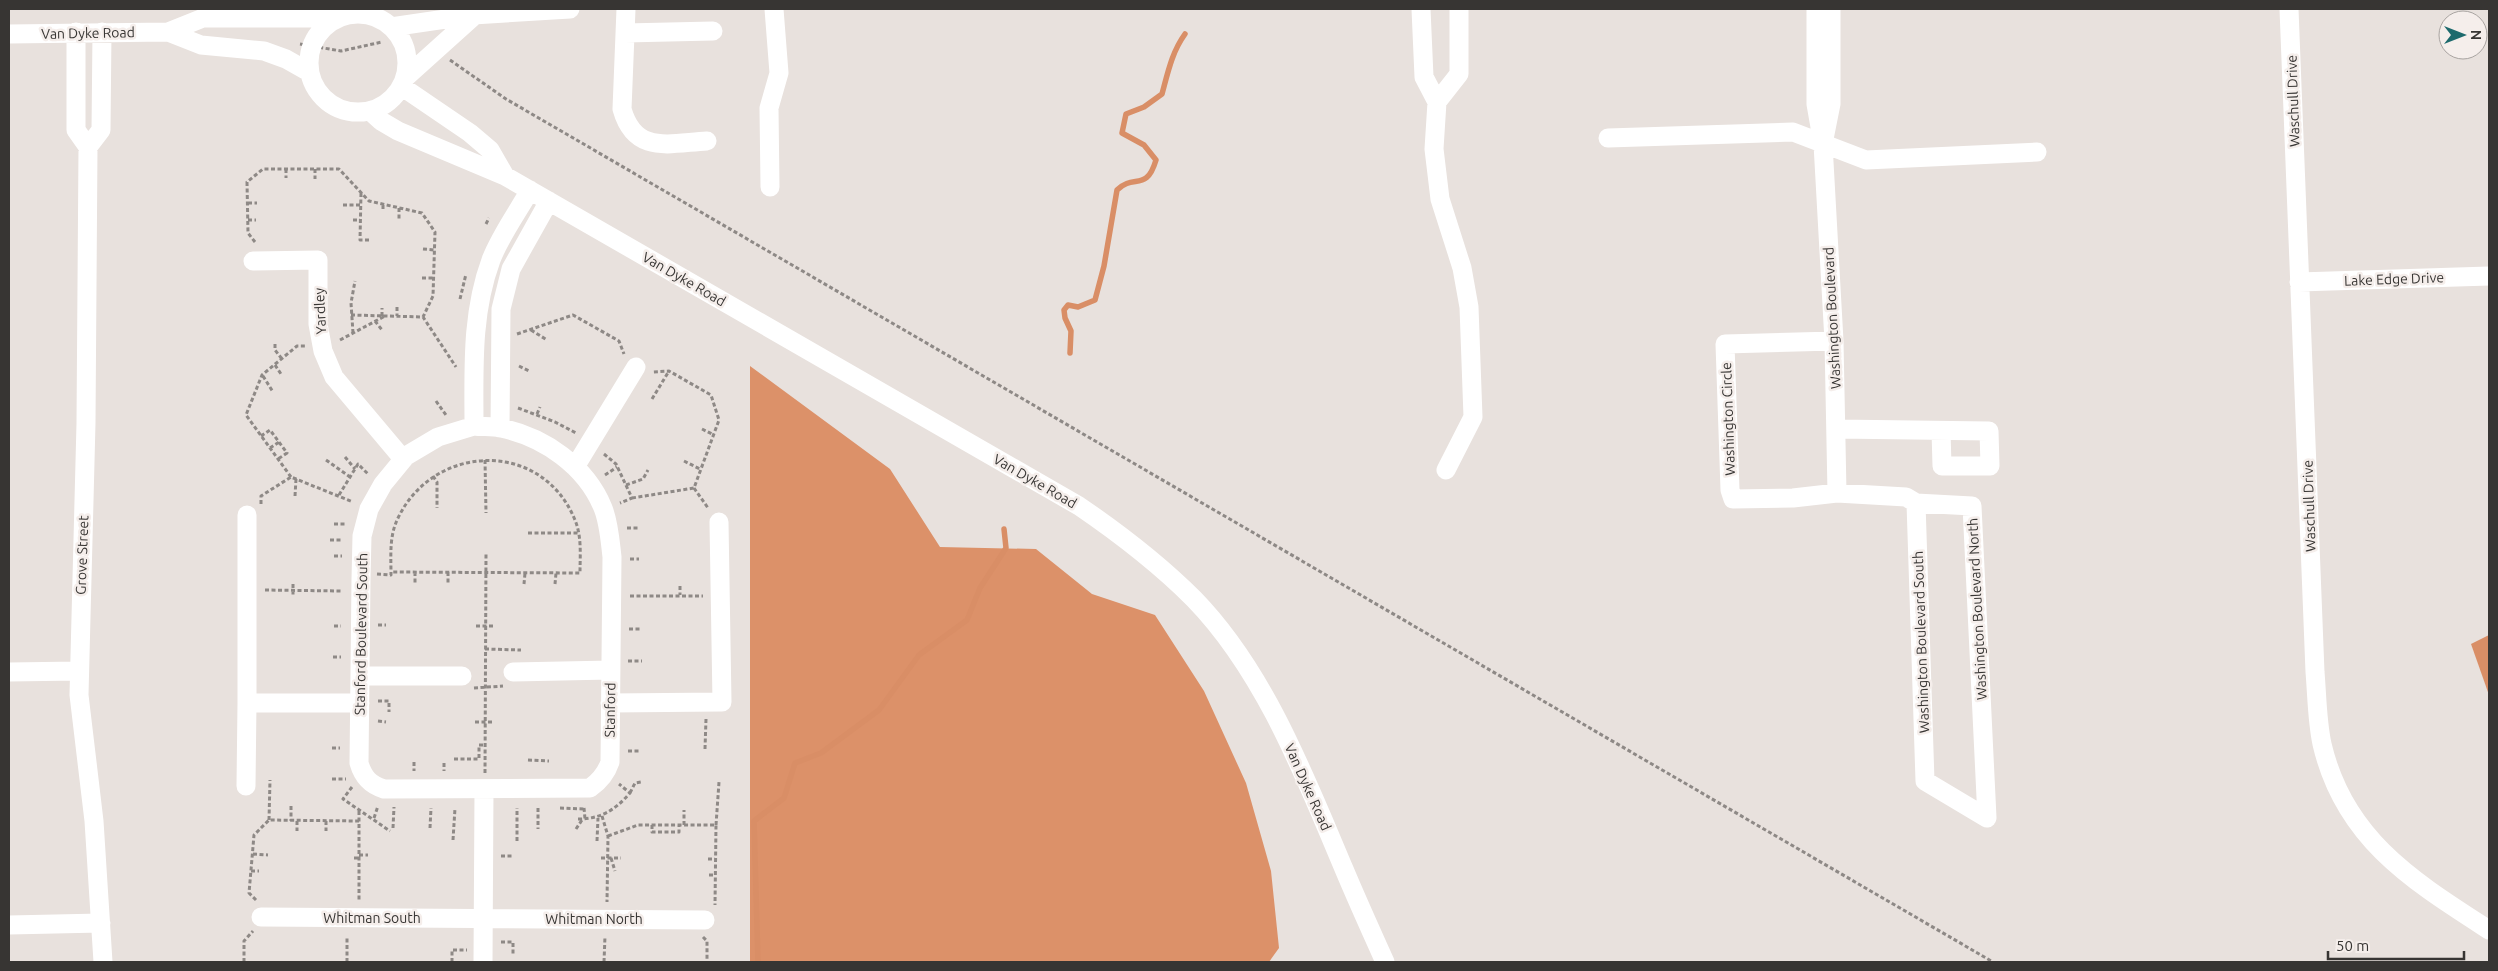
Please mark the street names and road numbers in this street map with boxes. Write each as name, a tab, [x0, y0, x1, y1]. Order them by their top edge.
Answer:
street label: Van Dyke Road	[41, 24, 135, 42]
street label: Waschull Drive	[2283, 55, 2303, 147]
street label: Washington Boulevard	[1820, 247, 1844, 389]
street label: Van Dyke Road	[639, 249, 729, 309]
street label: Lake Edge Drive	[2344, 269, 2444, 289]
street label: Yardley	[311, 287, 329, 335]
street label: Washington Circle	[1718, 362, 1738, 476]
street label: Van Dyke Road	[990, 451, 1080, 511]
street label: Waschull Drive	[2299, 460, 2319, 552]
street label: Grove Street	[73, 514, 91, 595]
street label: Washington Boulevard North	[1964, 518, 1990, 700]
street label: Washington Boulevard South	[1910, 551, 1932, 733]
street label: Stanford Boulevard South	[352, 553, 370, 715]
street label: Stanford	[602, 682, 618, 738]
street label: Van Dyke Road	[1282, 741, 1334, 833]
street label: Whitman South	[323, 910, 421, 926]
street label: Whitman North	[545, 911, 643, 927]

